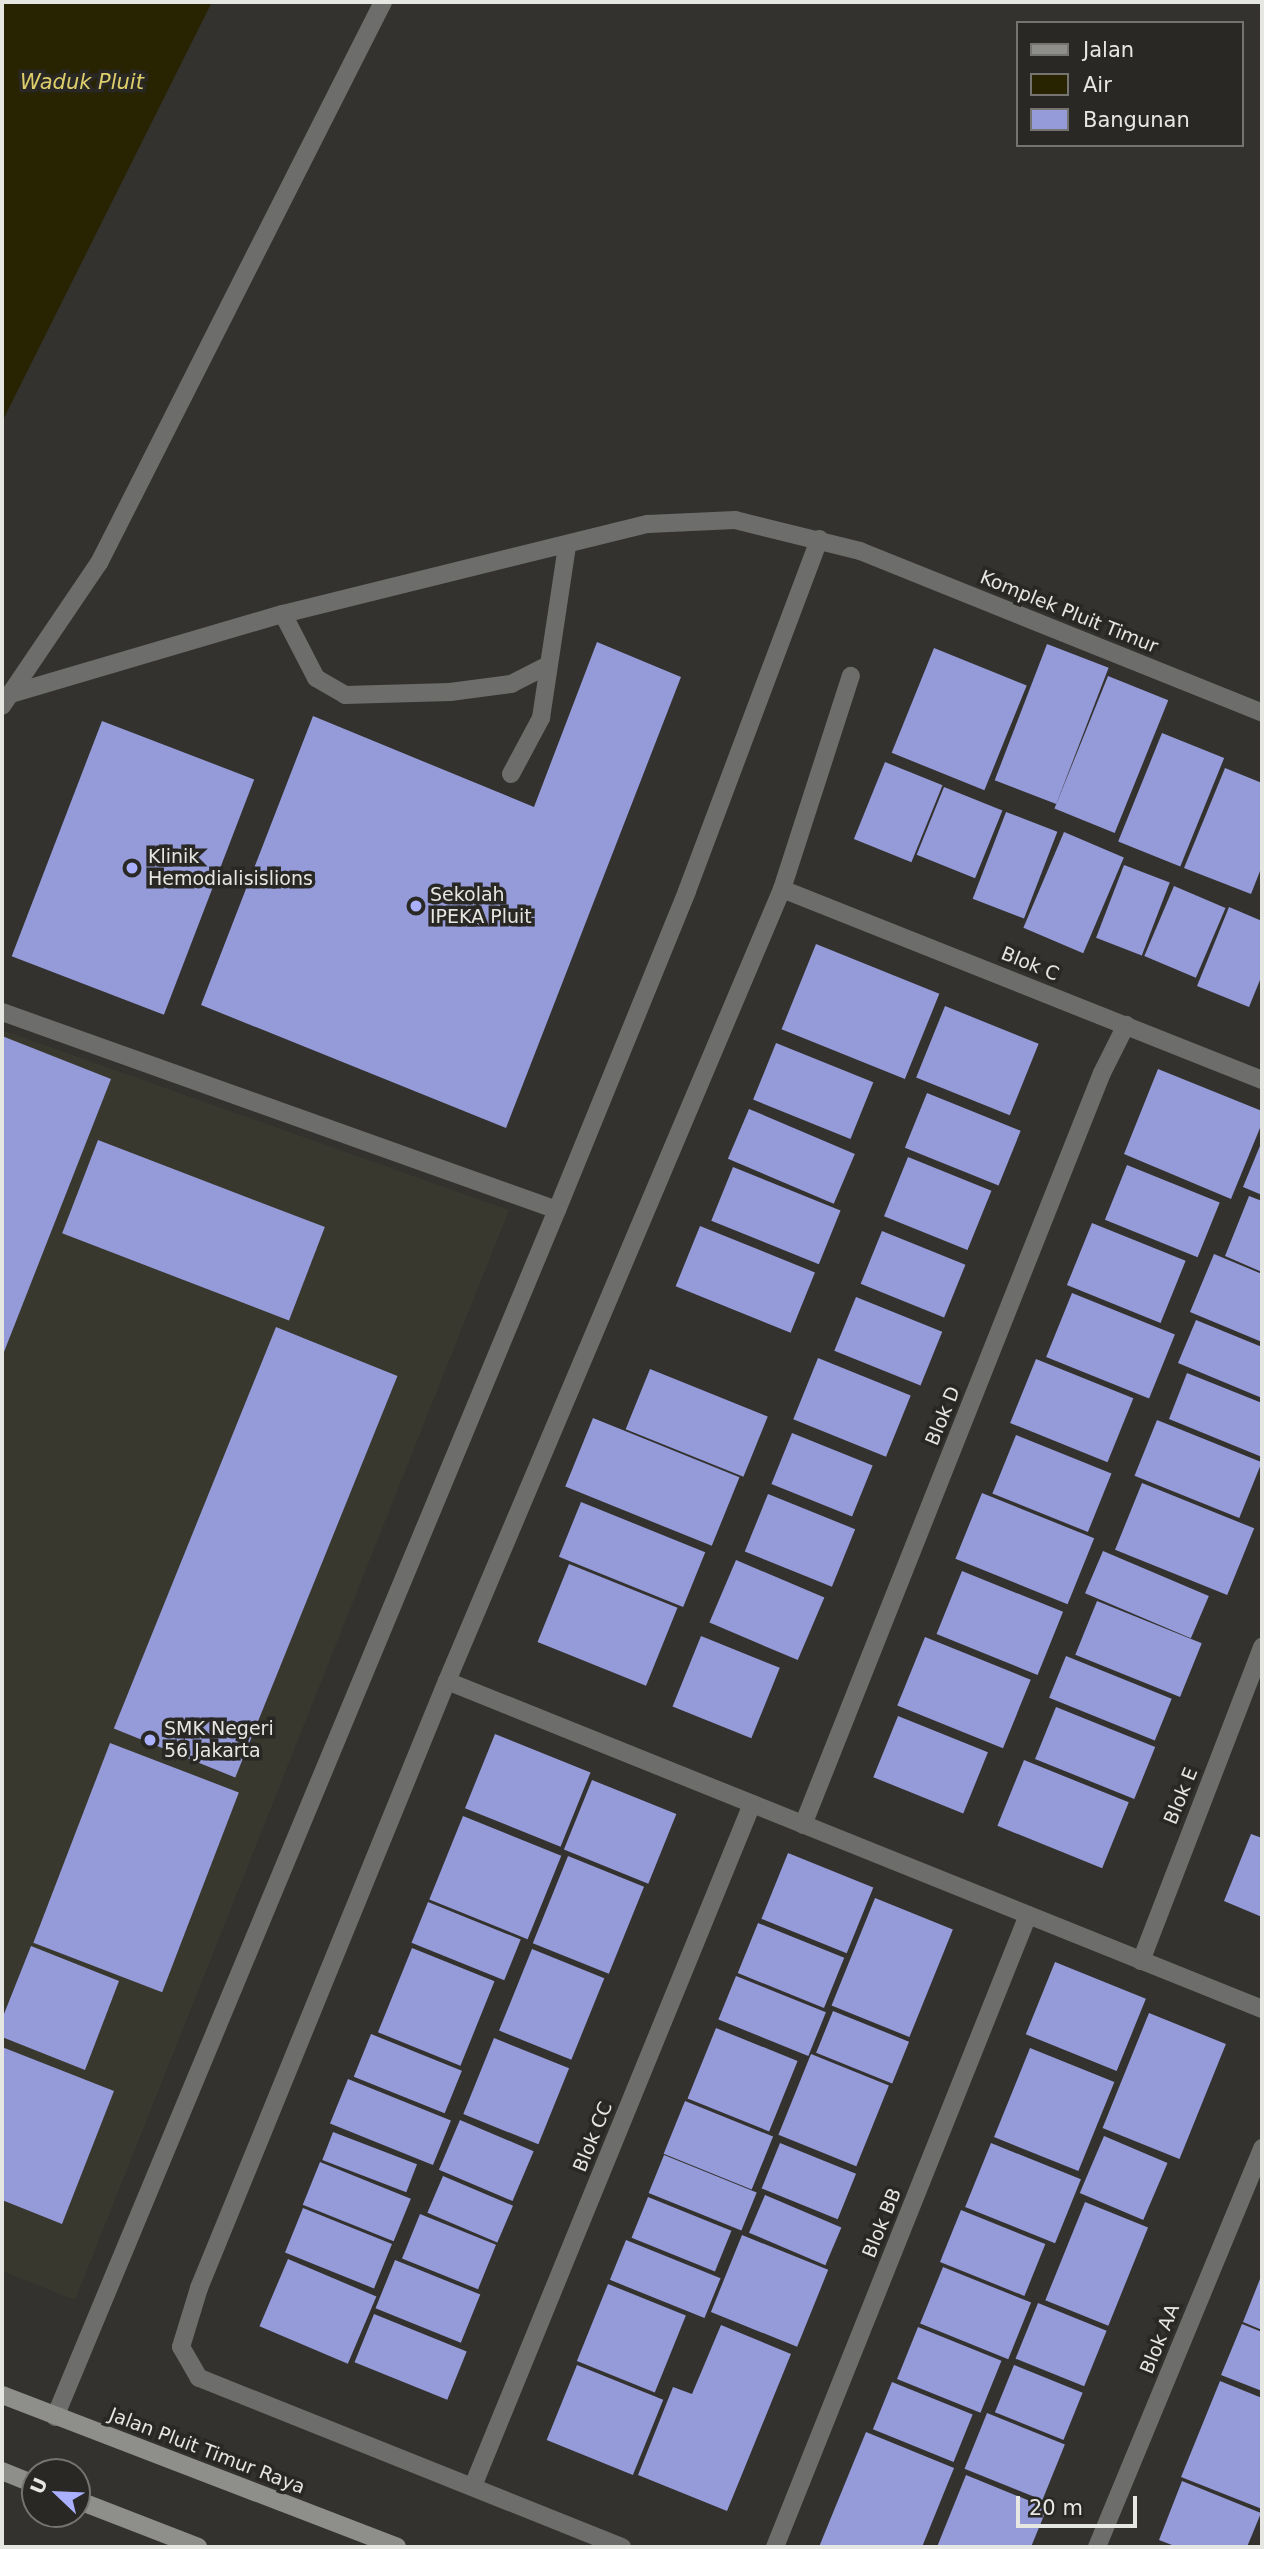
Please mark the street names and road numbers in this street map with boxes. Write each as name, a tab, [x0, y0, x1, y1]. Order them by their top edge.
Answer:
street label: Komplek Pluit Timur	[977, 566, 1161, 658]
street label: Blok C	[998, 942, 1062, 986]
street label: Blok D	[921, 1383, 965, 1449]
street label: Blok E	[1159, 1764, 1203, 1828]
street label: Blok CC	[569, 2099, 617, 2175]
street label: Blok BB	[858, 2185, 906, 2261]
street label: Blok AA	[1136, 2301, 1184, 2377]
street label: Jalan Pluit Timur Raya	[106, 2403, 308, 2499]

